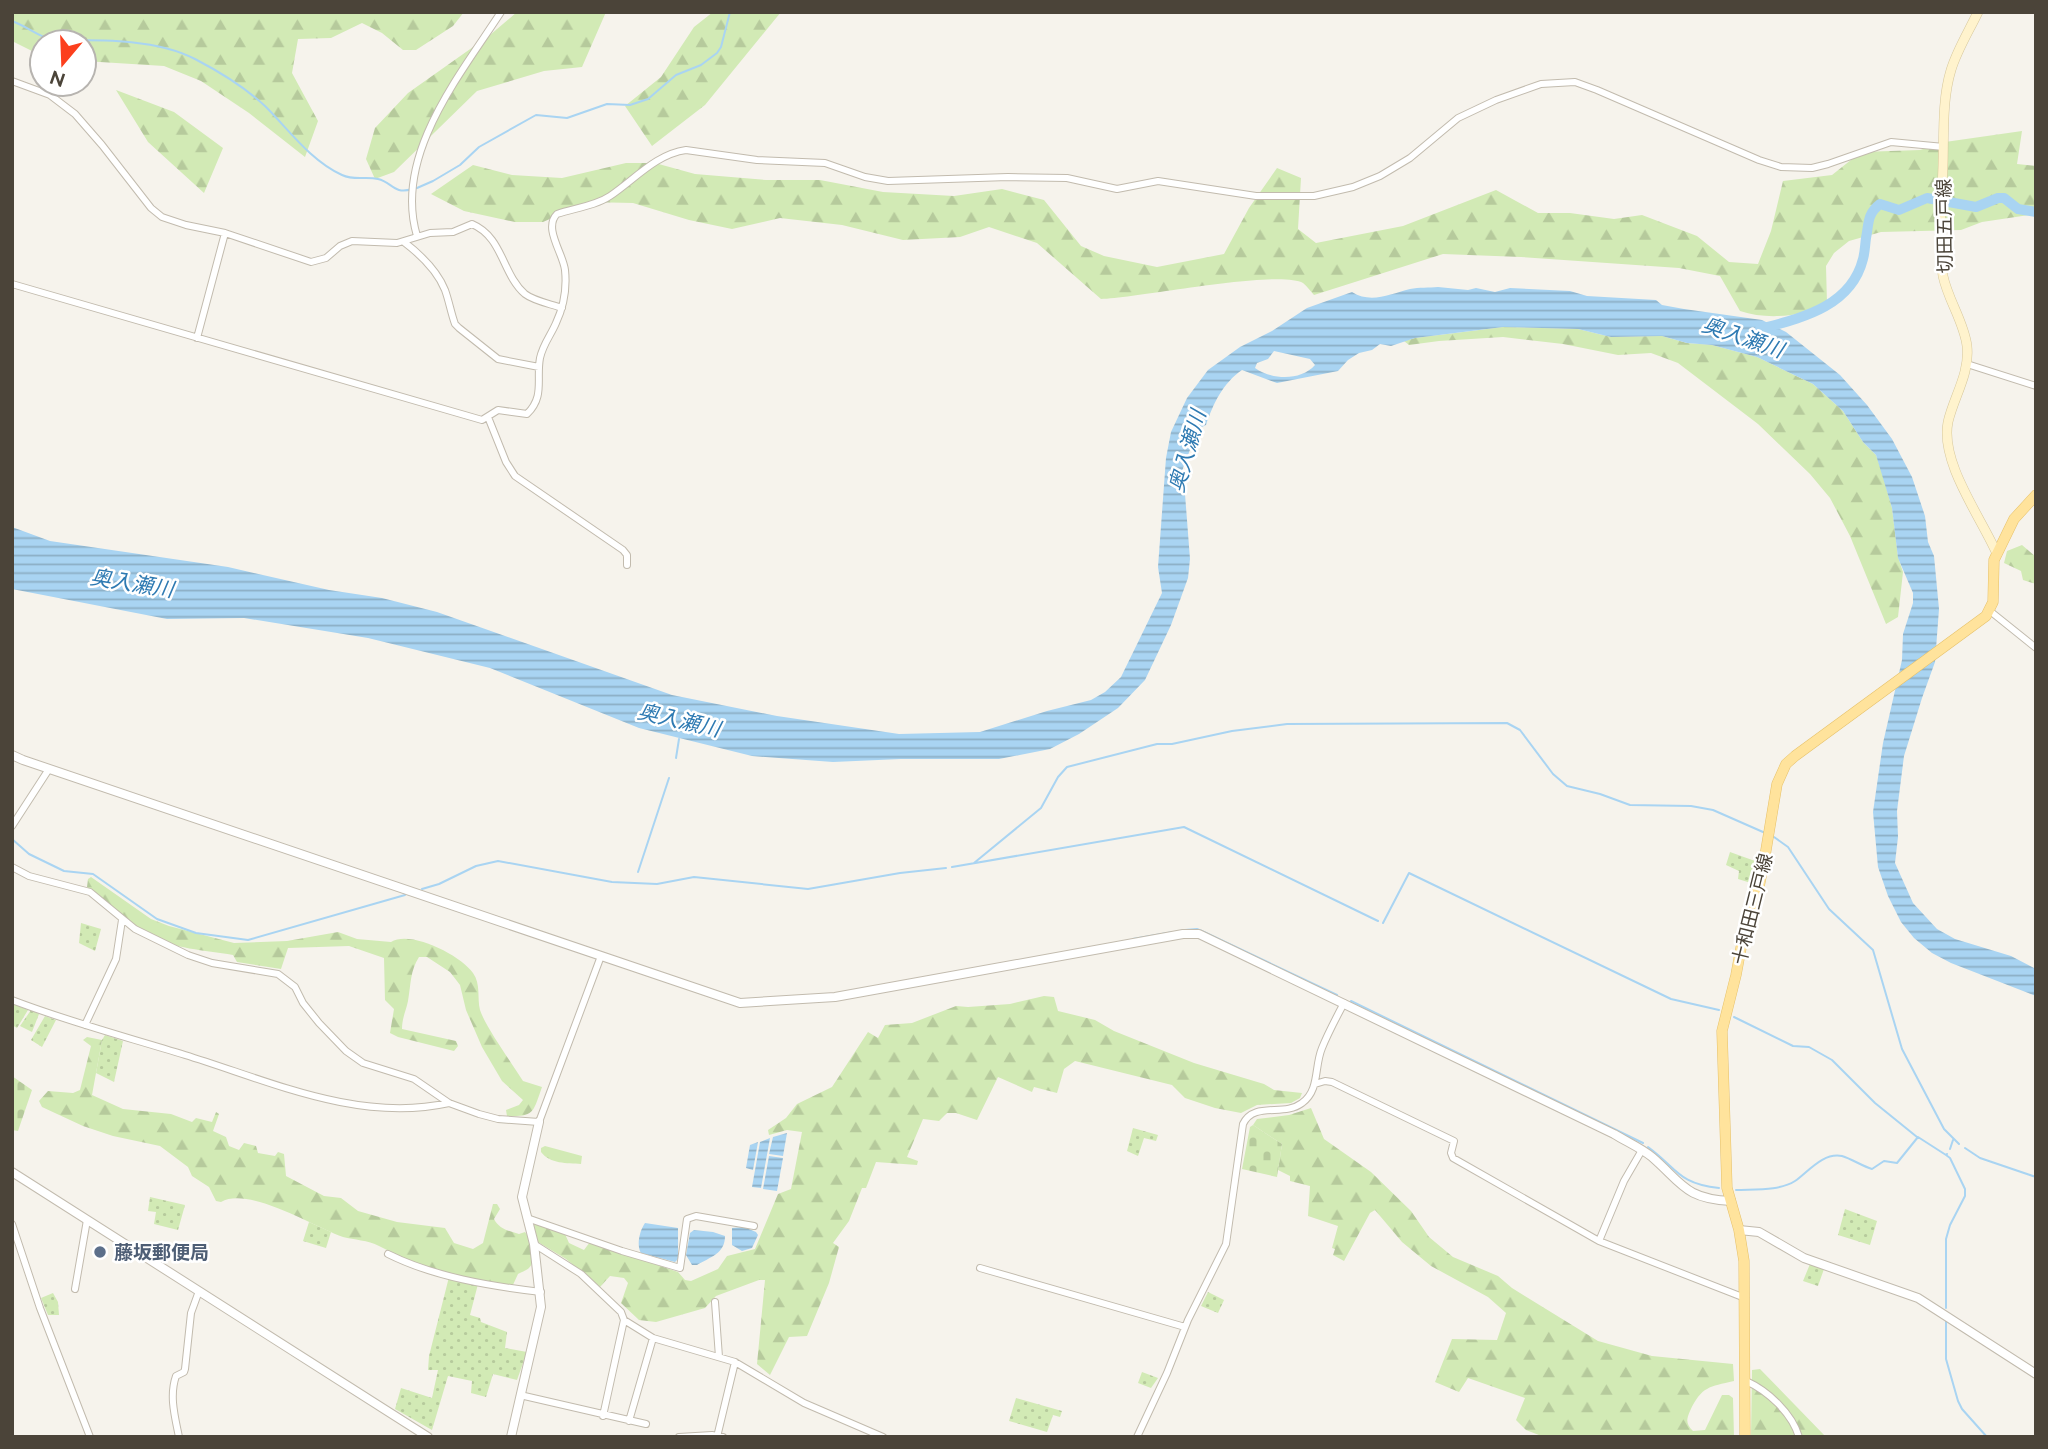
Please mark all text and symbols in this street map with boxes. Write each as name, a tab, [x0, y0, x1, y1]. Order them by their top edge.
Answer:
north arrow	[28, 28, 98, 98]
text: N	[47, 66, 68, 92]
street label: 切田五戸線	[1932, 178, 1956, 274]
water label: 奥入瀬川	[1699, 312, 1789, 363]
water label: 奥入瀬川	[1163, 405, 1211, 495]
water label: 奥入瀬川	[89, 564, 177, 602]
water label: 奥入瀬川	[635, 698, 725, 742]
street label: 十和田三戸線	[1728, 851, 1776, 967]
place label: 藤坂郵便局	[114, 1241, 209, 1263]
marker: 藤坂郵便局	[92, 1244, 108, 1260]

